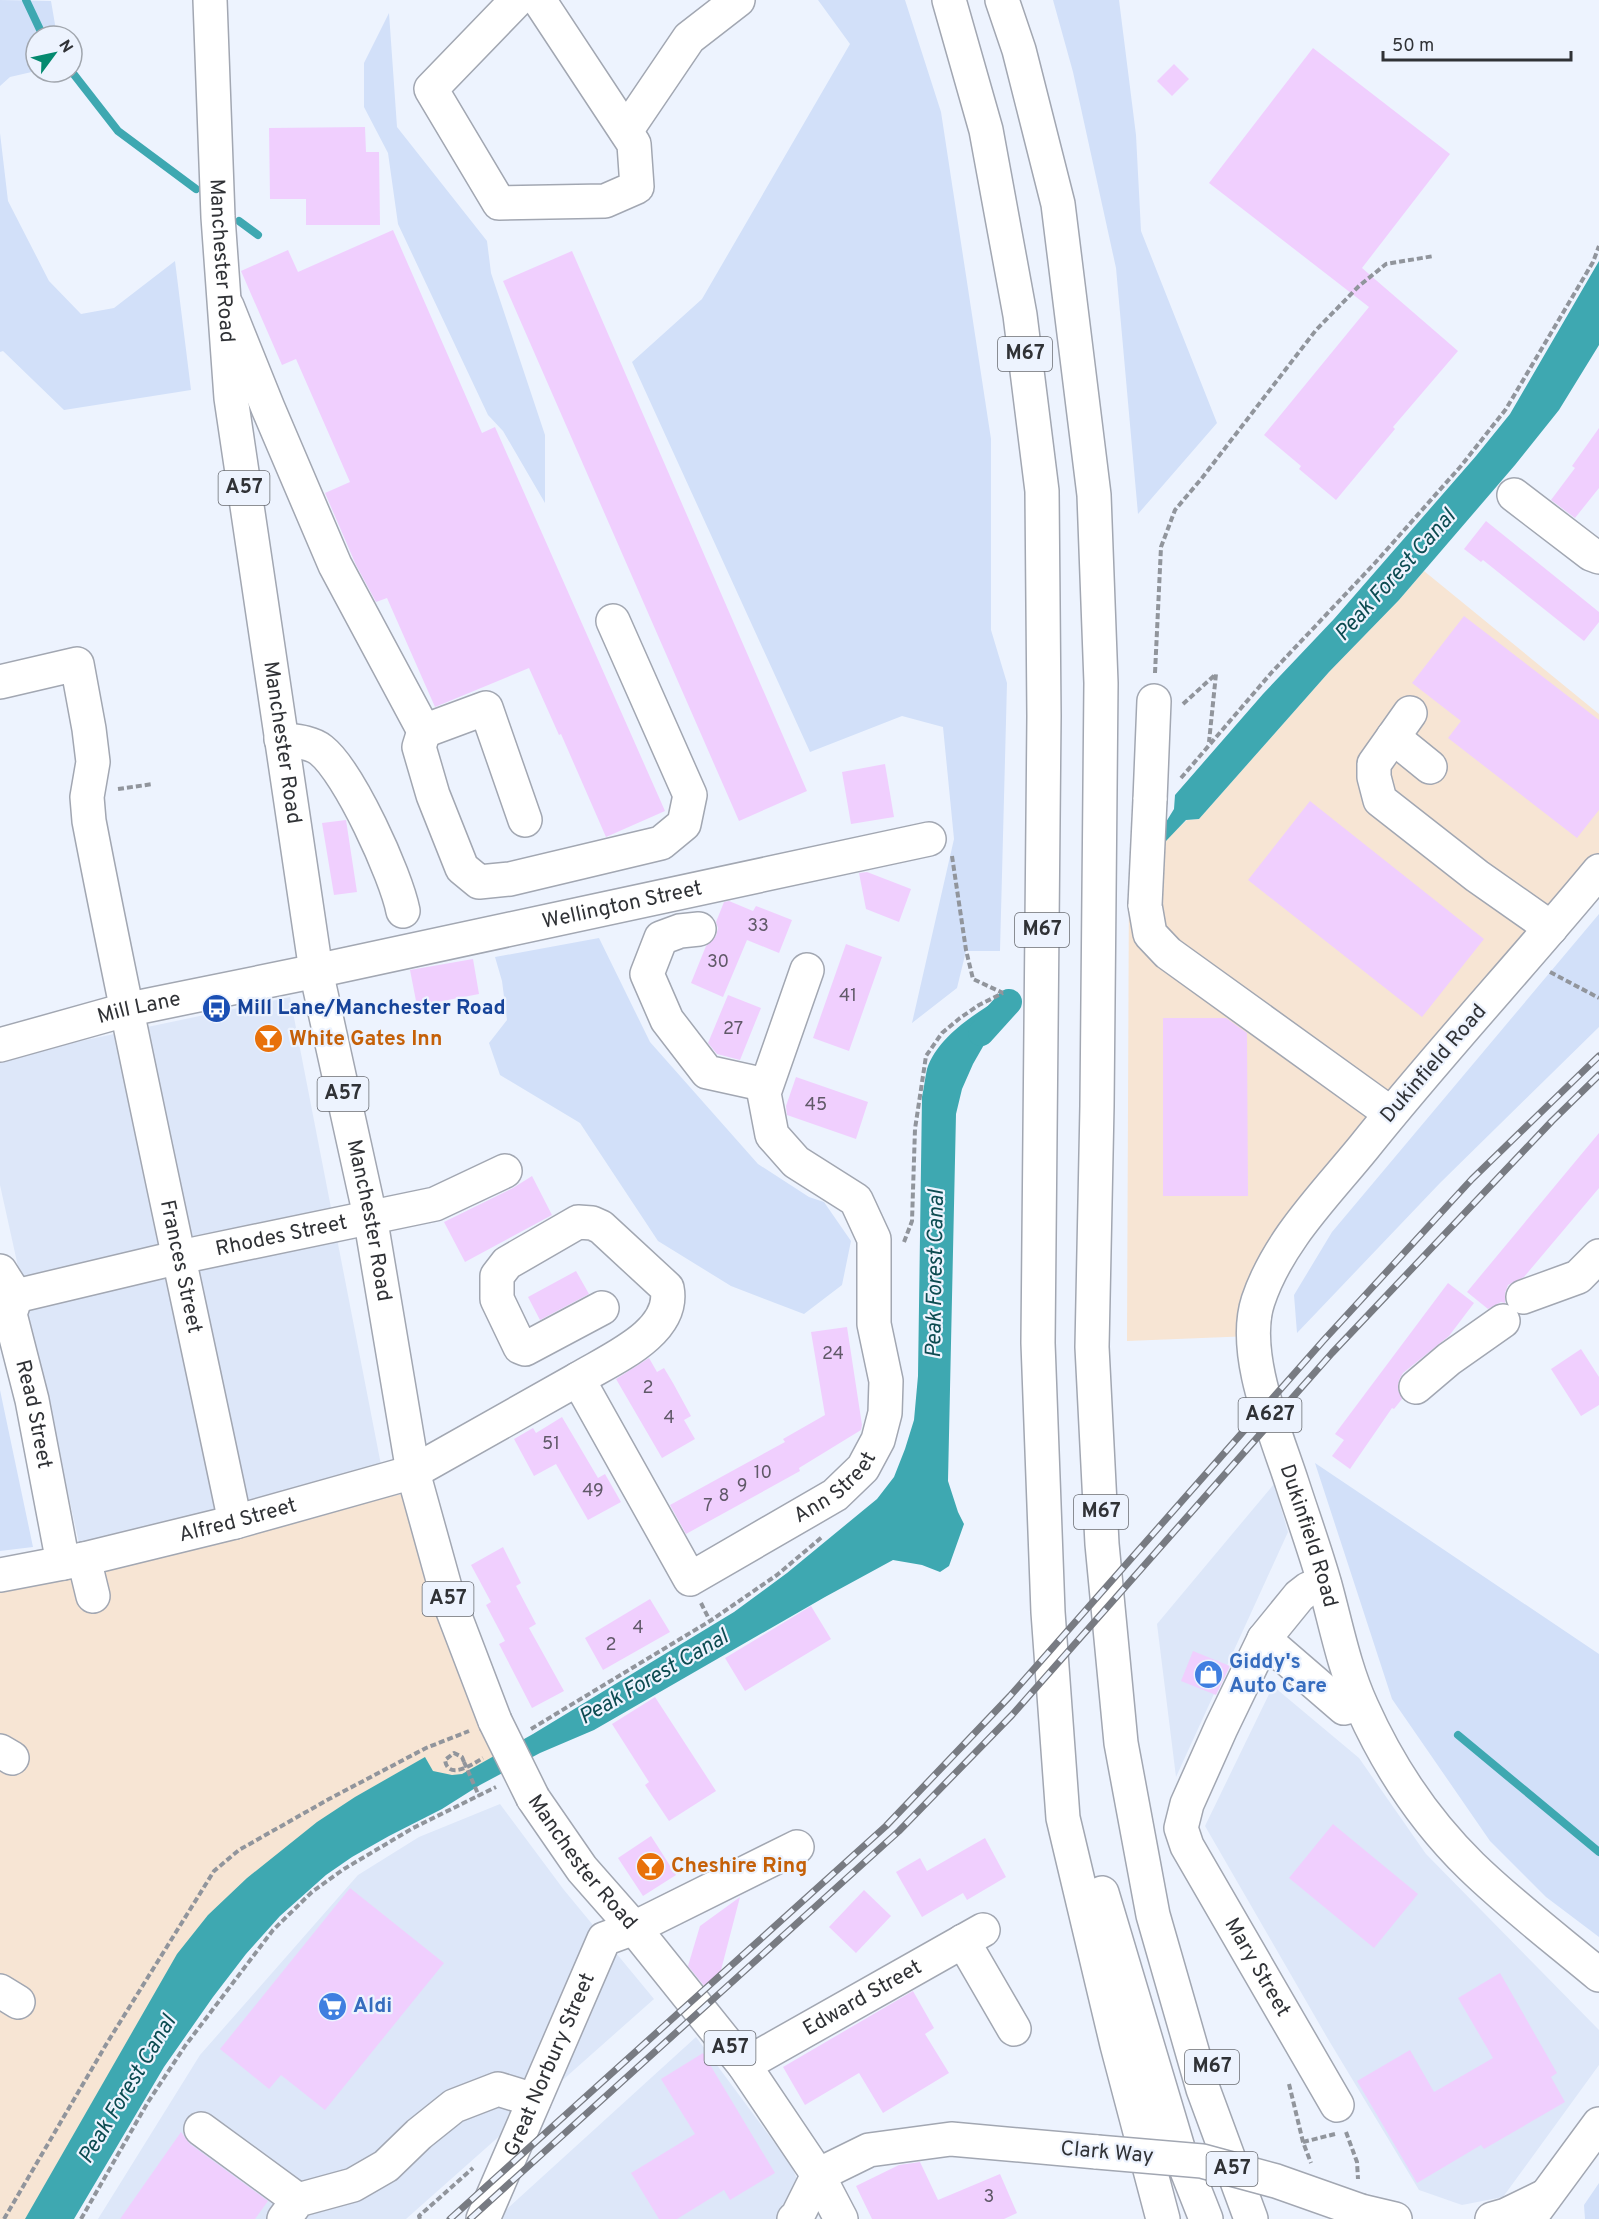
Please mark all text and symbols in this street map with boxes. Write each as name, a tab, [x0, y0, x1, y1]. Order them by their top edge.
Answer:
north arrow	[24, 24, 84, 84]
scale bar	[1383, 24, 1570, 62]
text: 50 m	[1392, 35, 1434, 58]
text: N	[53, 37, 76, 57]
street label: Manchester Road	[203, 178, 240, 344]
road number: M67	[998, 337, 1052, 371]
road number: A57	[218, 471, 270, 505]
water label: Peak Forest Canal	[1330, 503, 1463, 648]
street label: Manchester Road	[257, 659, 308, 826]
street label: Wellington Street	[540, 875, 705, 935]
road number: M67	[1015, 913, 1069, 947]
house number: 33	[747, 915, 769, 938]
house number: 30	[707, 951, 729, 974]
street label: Mill Lane	[94, 985, 183, 1031]
house number: 41	[839, 985, 857, 1008]
bus stop icon: Mill Lane/Manchester Road	[200, 992, 232, 1024]
place label: Mill Lane/Manchester Road	[237, 995, 506, 1022]
street label: Dukinfield Road	[1375, 999, 1493, 1129]
house number: 27	[723, 1018, 743, 1041]
bar icon: White Gates Inn	[252, 1023, 284, 1055]
place label: White Gates Inn	[289, 1026, 442, 1053]
road number: A57	[318, 1077, 368, 1111]
house number: 45	[805, 1094, 827, 1117]
street label: Manchester Road	[340, 1137, 398, 1303]
water label: Peak Forest Canal	[921, 1188, 951, 1358]
street label: Frances Street	[153, 1197, 208, 1336]
street label: Rhodes Street	[213, 1209, 349, 1263]
house number: 24	[822, 1343, 844, 1366]
street label: Read Street	[9, 1357, 58, 1471]
house number: 2	[642, 1377, 654, 1400]
road number: A627	[1238, 1398, 1302, 1432]
house number: 4	[663, 1407, 675, 1430]
house number: 51	[542, 1433, 560, 1456]
street label: Ann Street	[789, 1447, 883, 1530]
street label: Dukinfield Road	[1273, 1461, 1344, 1610]
house number: 10	[754, 1462, 772, 1485]
house number: 9	[737, 1475, 747, 1498]
house number: 49	[582, 1480, 604, 1503]
house number: 8	[719, 1485, 730, 1508]
street label: Alfred Street	[176, 1492, 300, 1549]
house number: 7	[703, 1495, 713, 1518]
road number: M67	[1074, 1495, 1128, 1529]
road number: A57	[422, 1582, 474, 1616]
house number: 4	[632, 1617, 644, 1640]
water label: Peak Forest Canal	[574, 1624, 735, 1732]
house number: 2	[605, 1634, 617, 1657]
place label: Giddy's Auto Care	[1229, 1649, 1327, 1700]
shop icon: Giddy's Auto Care	[1192, 1658, 1224, 1690]
street label: Manchester Road	[521, 1789, 643, 1936]
bar icon: Cheshire Ring	[634, 1850, 666, 1882]
place label: Cheshire Ring	[671, 1853, 807, 1880]
street label: Mary Street	[1218, 1913, 1297, 2022]
street label: Edward Street	[798, 1954, 927, 2042]
street label: Great Norbury Street	[498, 1969, 601, 2161]
supermarket icon: Aldi	[316, 1990, 348, 2022]
place label: Aldi	[353, 1993, 392, 2020]
water label: Peak Forest Canal	[73, 2010, 184, 2169]
road number: A57	[704, 2031, 756, 2065]
road number: M67	[1185, 2050, 1239, 2084]
street label: Clark Way	[1059, 2135, 1155, 2171]
road number: A57	[1206, 2152, 1258, 2186]
house number: 3	[984, 2186, 994, 2209]

